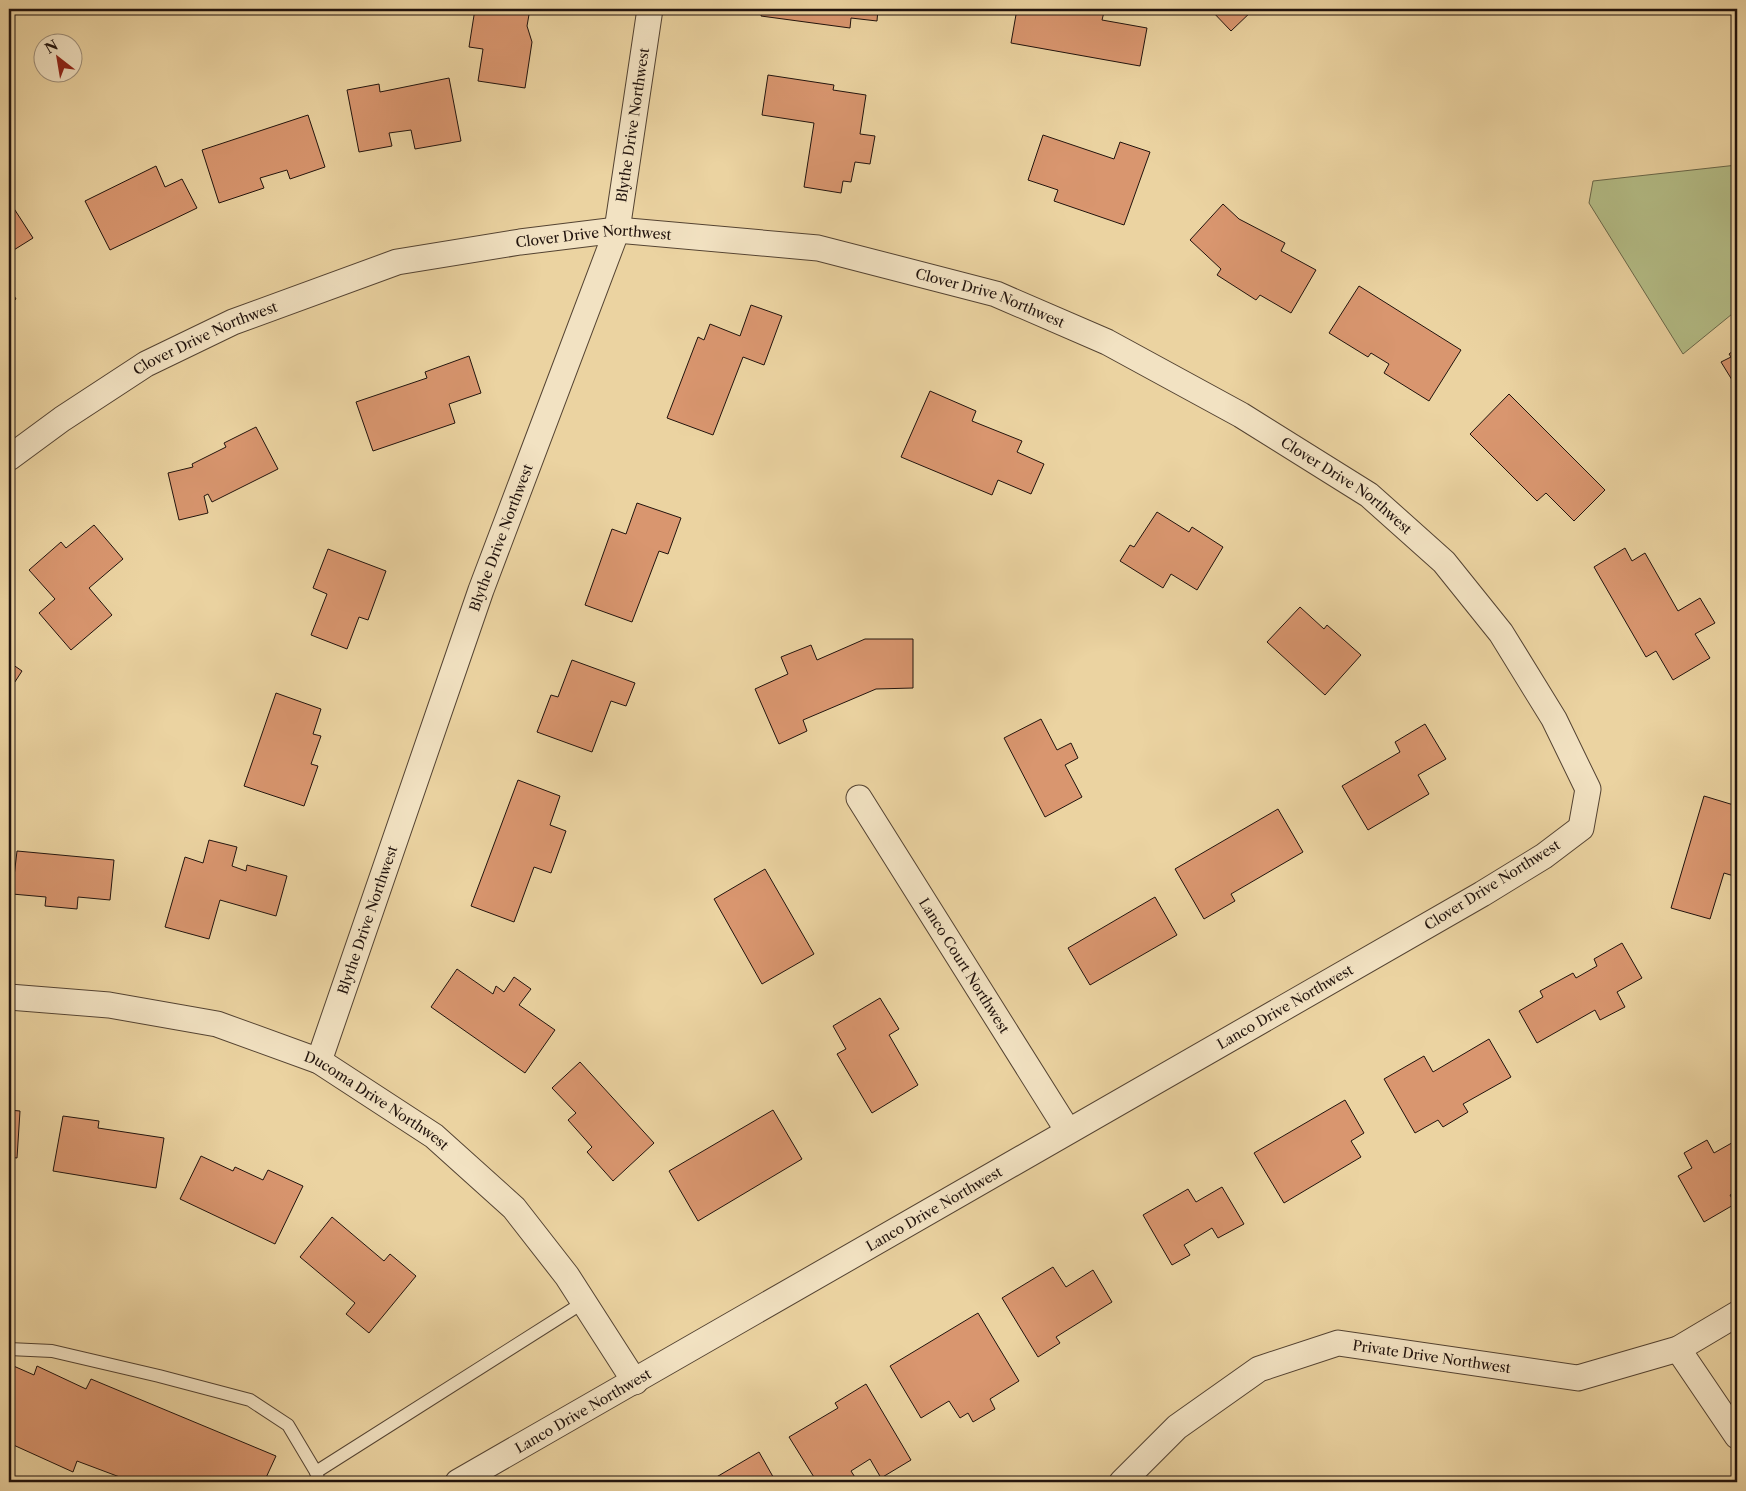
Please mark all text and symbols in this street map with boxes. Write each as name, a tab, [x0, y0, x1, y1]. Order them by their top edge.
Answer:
north arrow	[32, 32, 82, 82]
text: N	[41, 36, 61, 58]
street label: Blythe Drive Northwest	[612, 46, 653, 204]
street label: Clover Drive Northwest	[514, 221, 672, 251]
street label: Clover Drive Northwest	[914, 265, 1068, 332]
street label: Clover Drive Northwest	[130, 298, 280, 379]
street label: Clover Drive Northwest	[1277, 433, 1416, 538]
street label: Blythe Drive Northwest	[465, 461, 537, 614]
street label: Clover Drive Northwest	[1421, 836, 1563, 934]
street label: Blythe Drive Northwest	[334, 843, 401, 997]
street label: Lanco Court Northwest	[915, 895, 1014, 1037]
street label: Lanco Drive Northwest	[1214, 961, 1356, 1053]
street label: Ducoma Drive Northwest	[302, 1047, 453, 1154]
street label: Lanco Drive Northwest	[863, 1163, 1005, 1255]
street label: Private Drive Northwest	[1351, 1336, 1512, 1377]
street label: Lanco Drive Northwest	[512, 1365, 654, 1457]

